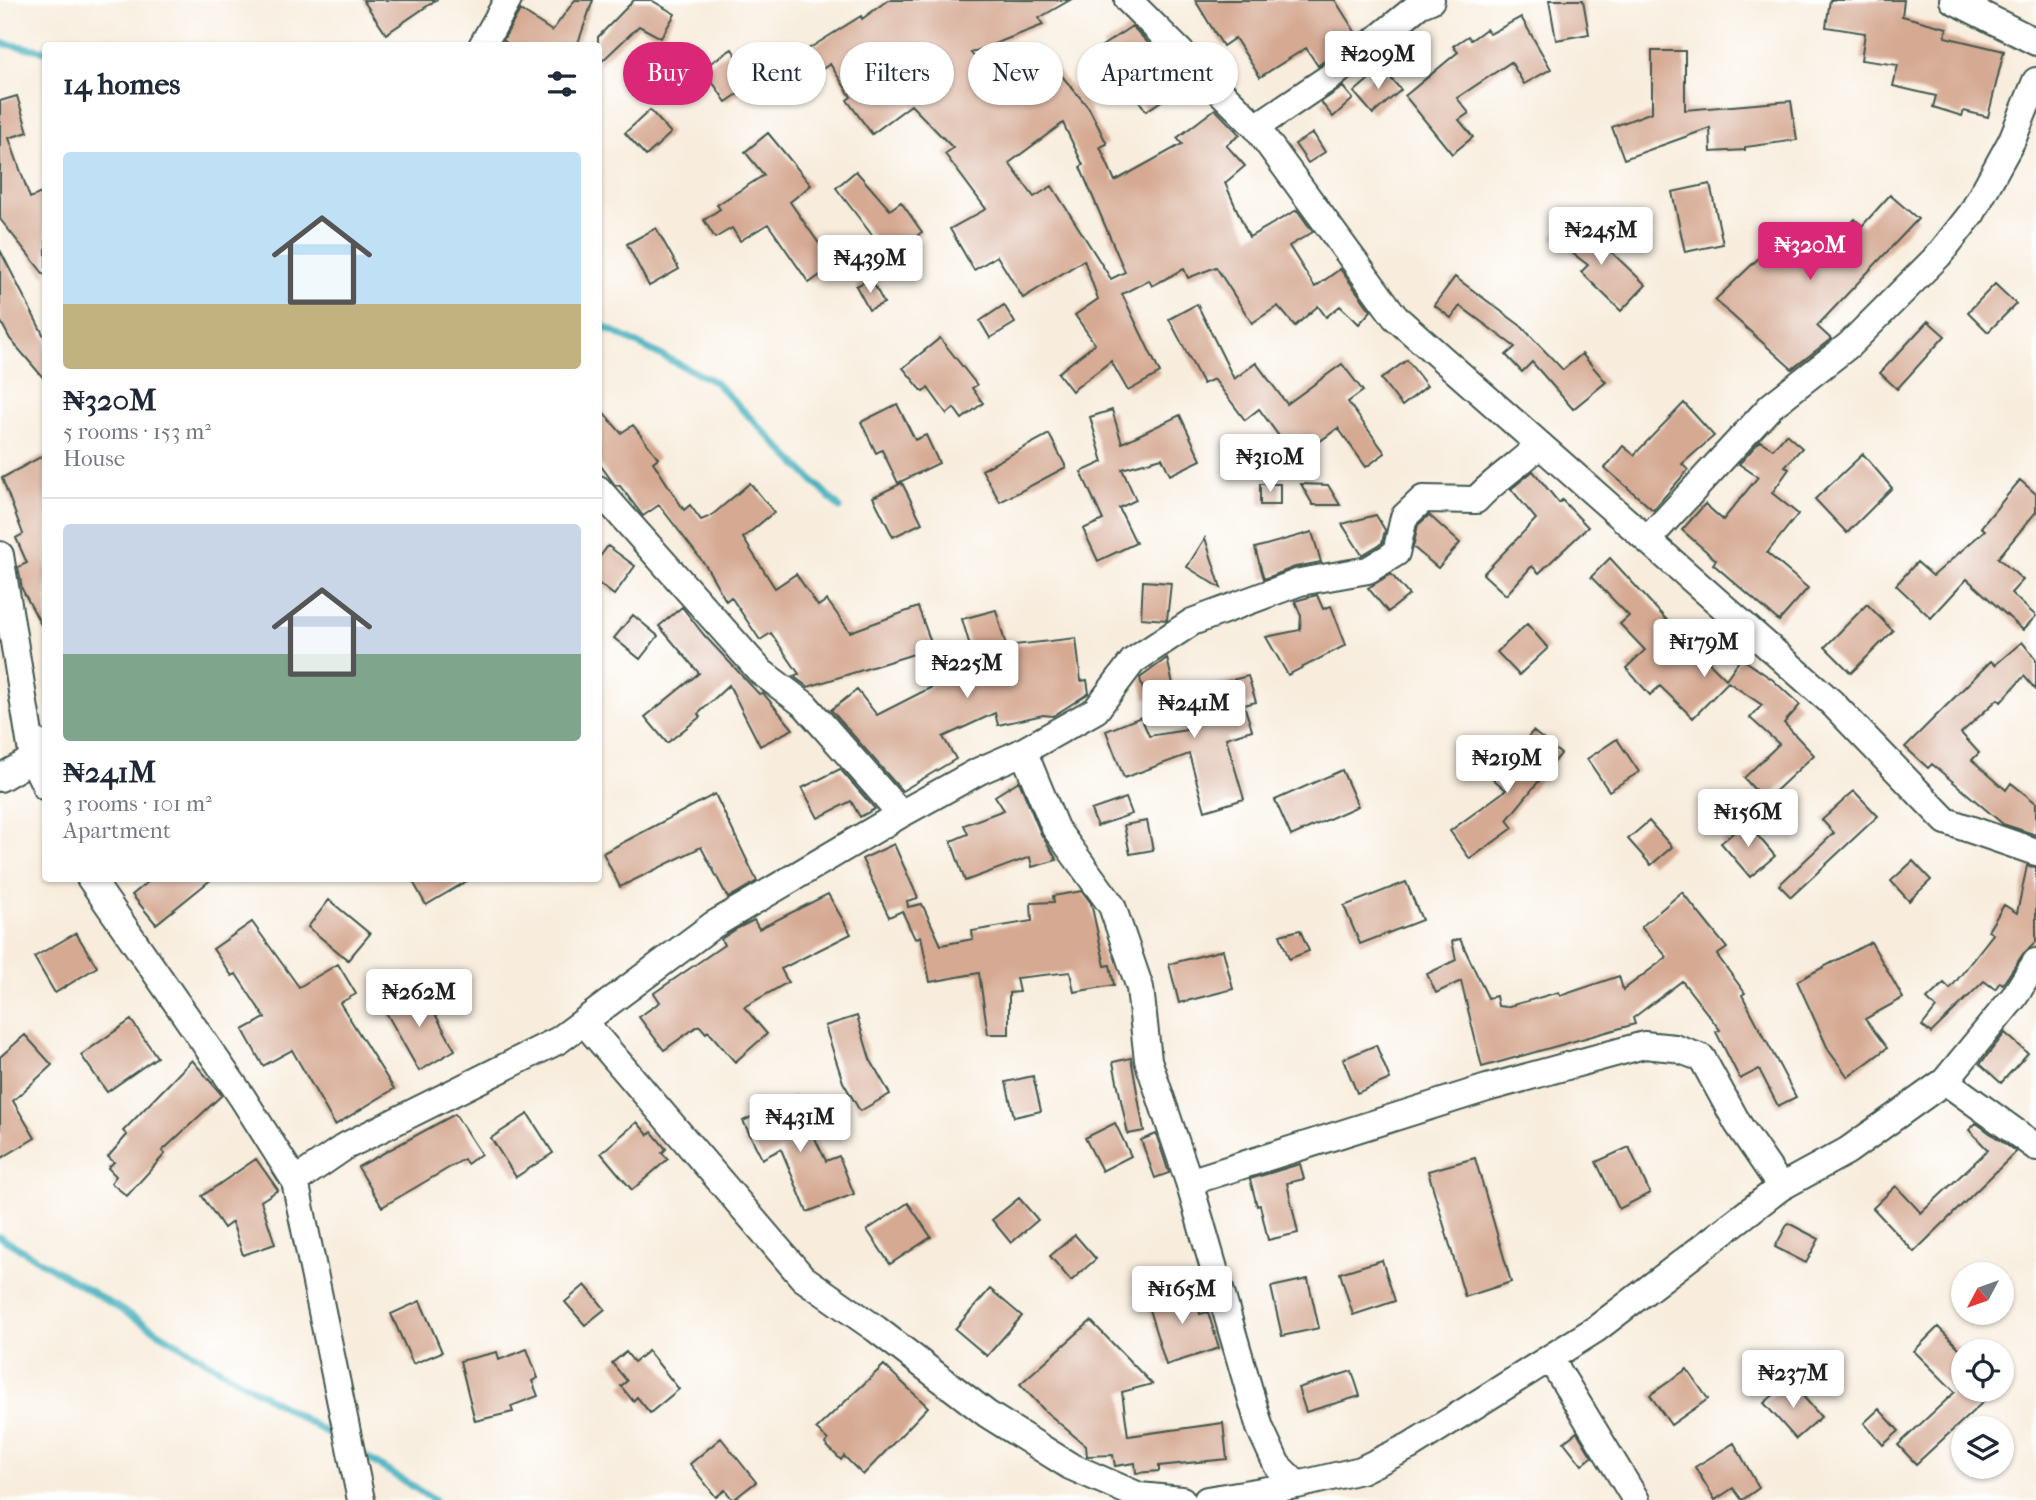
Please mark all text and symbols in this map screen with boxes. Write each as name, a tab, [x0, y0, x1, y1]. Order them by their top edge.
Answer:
pin: ₦209M	[1329, 32, 1427, 91]
text: ₦209M	[1341, 40, 1415, 67]
chip: Buy	[623, 42, 713, 105]
chip: Rent	[727, 42, 826, 105]
chip: Filters	[840, 42, 954, 105]
chip: New	[968, 42, 1063, 105]
chip: Apartment	[1077, 42, 1238, 105]
icon: filters	[543, 65, 581, 103]
text: 14 homes	[63, 67, 180, 102]
icon: home	[259, 197, 385, 323]
pin: ₦245M	[1552, 208, 1650, 267]
text: ₦245M	[1565, 216, 1637, 243]
pin: ₦320M	[1761, 222, 1859, 282]
text: ₦320M	[1774, 231, 1846, 258]
pin: ₦439M	[821, 236, 919, 295]
text: ₦439M	[834, 244, 906, 271]
text: ₦320M	[63, 383, 156, 418]
text: 5 rooms · 153 m²	[63, 418, 211, 445]
pin: ₦310M	[1221, 434, 1319, 494]
text: ₦310M	[1236, 443, 1304, 470]
text: House	[63, 445, 125, 472]
icon: home	[259, 569, 385, 695]
pin: ₦179M	[1655, 620, 1753, 679]
text: ₦179M	[1669, 628, 1739, 655]
pin: ₦225M	[918, 640, 1016, 700]
text: ₦225M	[931, 649, 1003, 676]
pin: ₦241M	[1145, 680, 1243, 740]
text: ₦241M	[1158, 689, 1230, 716]
pin: ₦219M	[1458, 736, 1556, 795]
text: ₦219M	[1472, 744, 1542, 771]
text: ₦241M	[63, 755, 156, 790]
text: 3 rooms · 101 m²	[63, 790, 212, 817]
pin: ₦156M	[1699, 790, 1797, 849]
text: ₦156M	[1714, 798, 1782, 825]
text: Apartment	[63, 817, 171, 844]
pin: ₦262M	[370, 970, 468, 1029]
text: ₦262M	[382, 978, 456, 1005]
pin: ₦431M	[751, 1094, 849, 1154]
text: ₦431M	[766, 1103, 834, 1130]
north arrow	[1951, 1262, 2014, 1325]
map controls	[1951, 1262, 2014, 1479]
pin: ₦165M	[1133, 1266, 1231, 1326]
text: ₦165M	[1148, 1275, 1216, 1302]
button: locate	[1951, 1339, 2014, 1402]
pin: ₦237M	[1744, 1350, 1842, 1410]
text: ₦237M	[1758, 1359, 1828, 1386]
button: layers	[1951, 1416, 2014, 1479]

